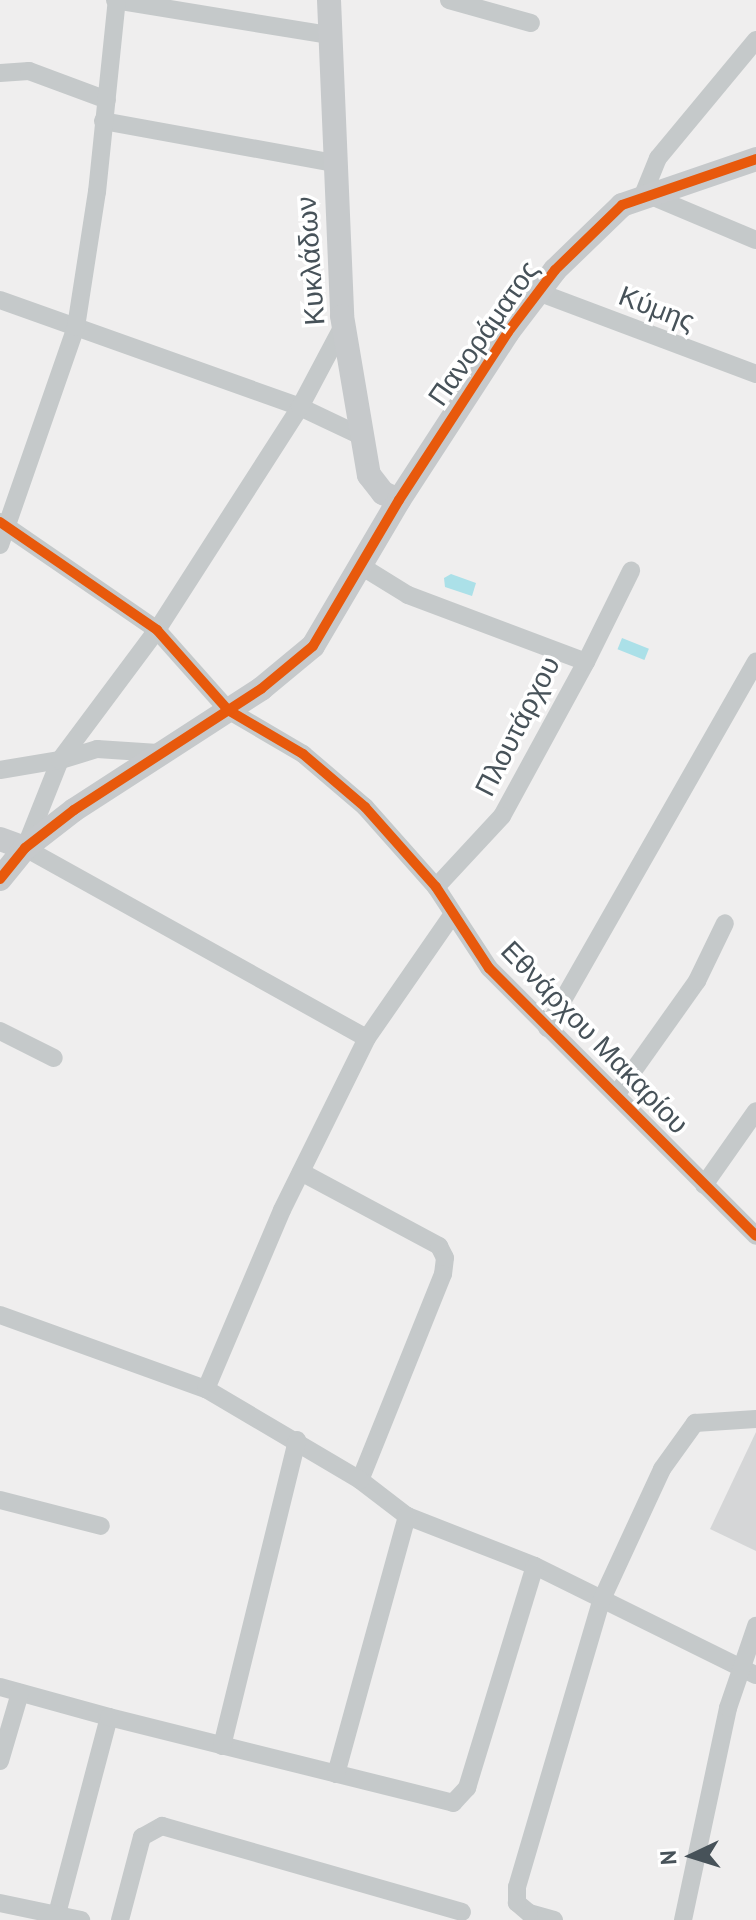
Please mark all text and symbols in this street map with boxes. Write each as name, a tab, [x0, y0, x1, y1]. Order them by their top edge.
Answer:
street label: Κυκλάδων	[289, 195, 331, 327]
street label: Πανοράματος	[421, 254, 545, 412]
street label: Κύμης	[614, 278, 700, 338]
street label: Πλουτάρχου	[467, 651, 567, 801]
street label: Εθνάρχου Μακαρίου	[494, 934, 696, 1140]
north arrow	[652, 1816, 732, 1896]
text: N	[654, 1849, 683, 1866]

